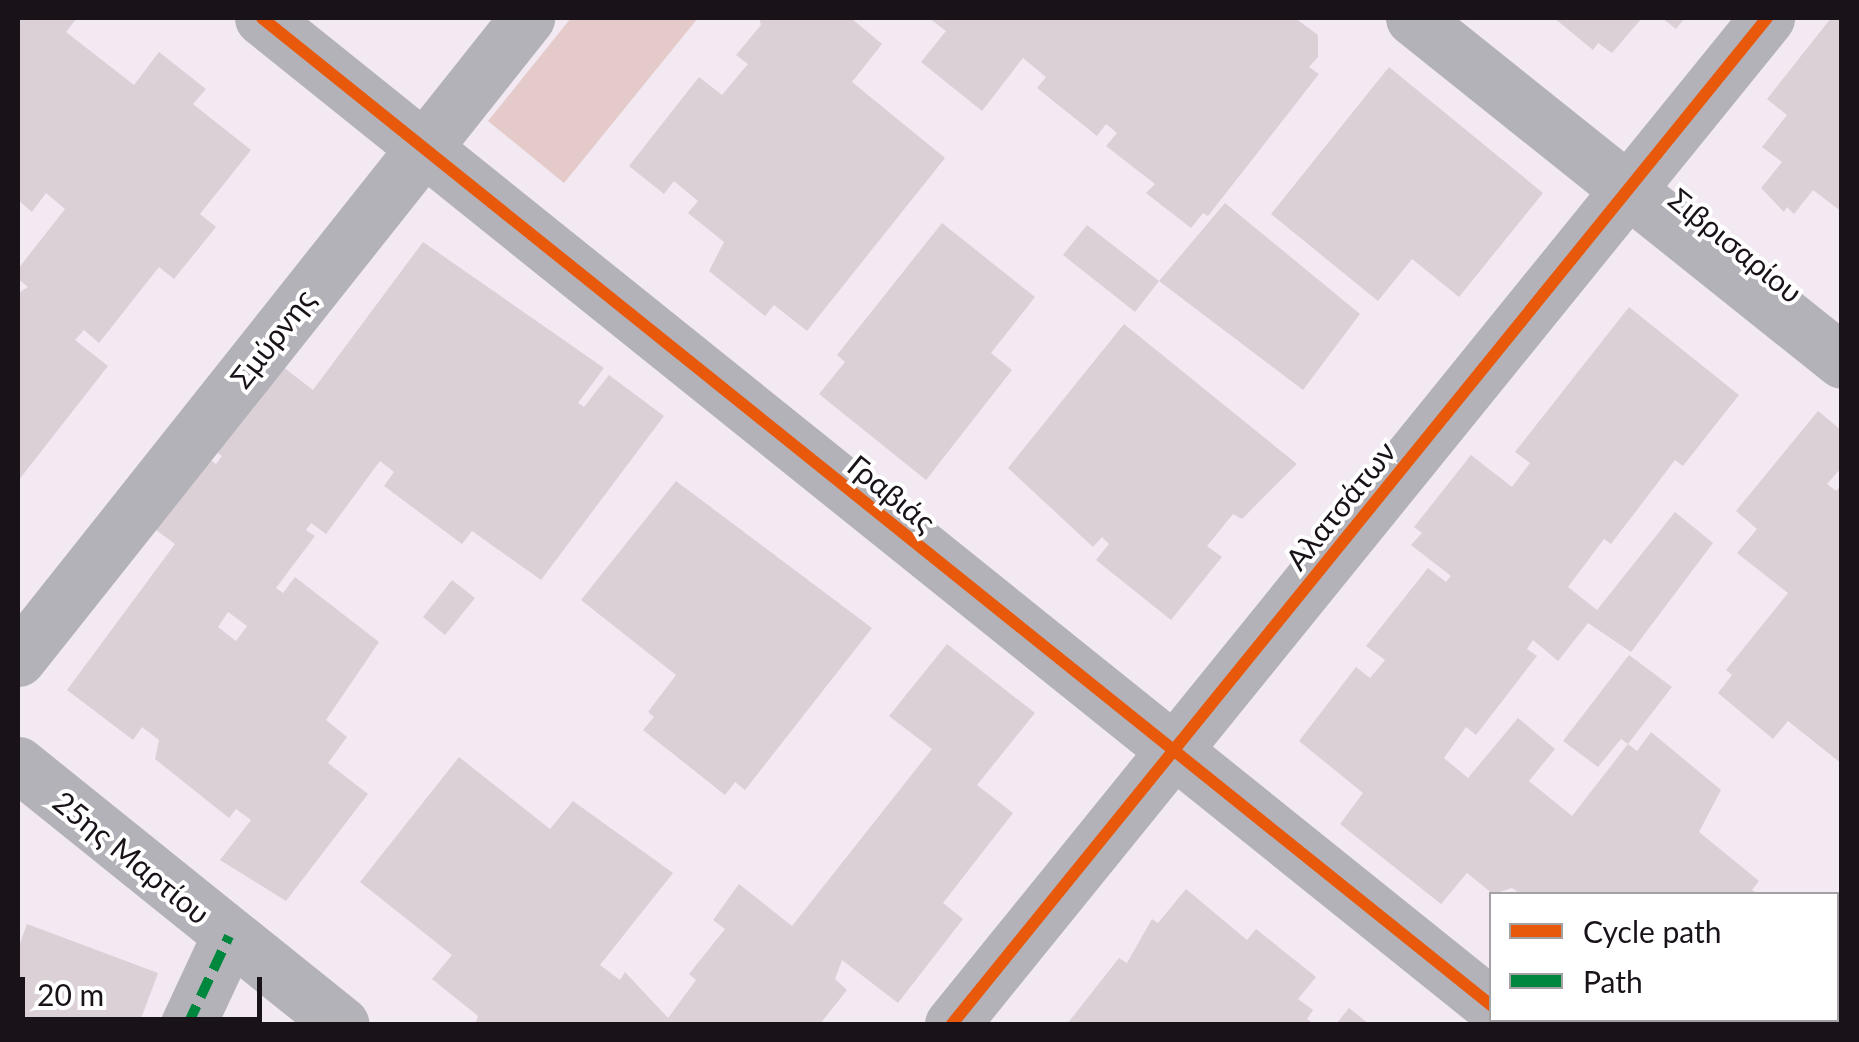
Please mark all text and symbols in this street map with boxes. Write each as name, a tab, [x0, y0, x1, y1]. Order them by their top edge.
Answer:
street label: Σιβρισαρίου	[1662, 180, 1810, 310]
street label: Σμύρνης	[222, 281, 322, 395]
street label: Αλατσάτων	[1277, 434, 1403, 576]
street label: Γραβιάς	[841, 447, 943, 539]
street label: 25ης Μαρτίου	[47, 783, 217, 931]
legend	[1489, 892, 1839, 1022]
text: Cycle path	[1583, 913, 1722, 949]
scale bar	[25, 957, 268, 1019]
text: Path	[1583, 963, 1643, 999]
text: 20 m	[37, 976, 104, 1012]

